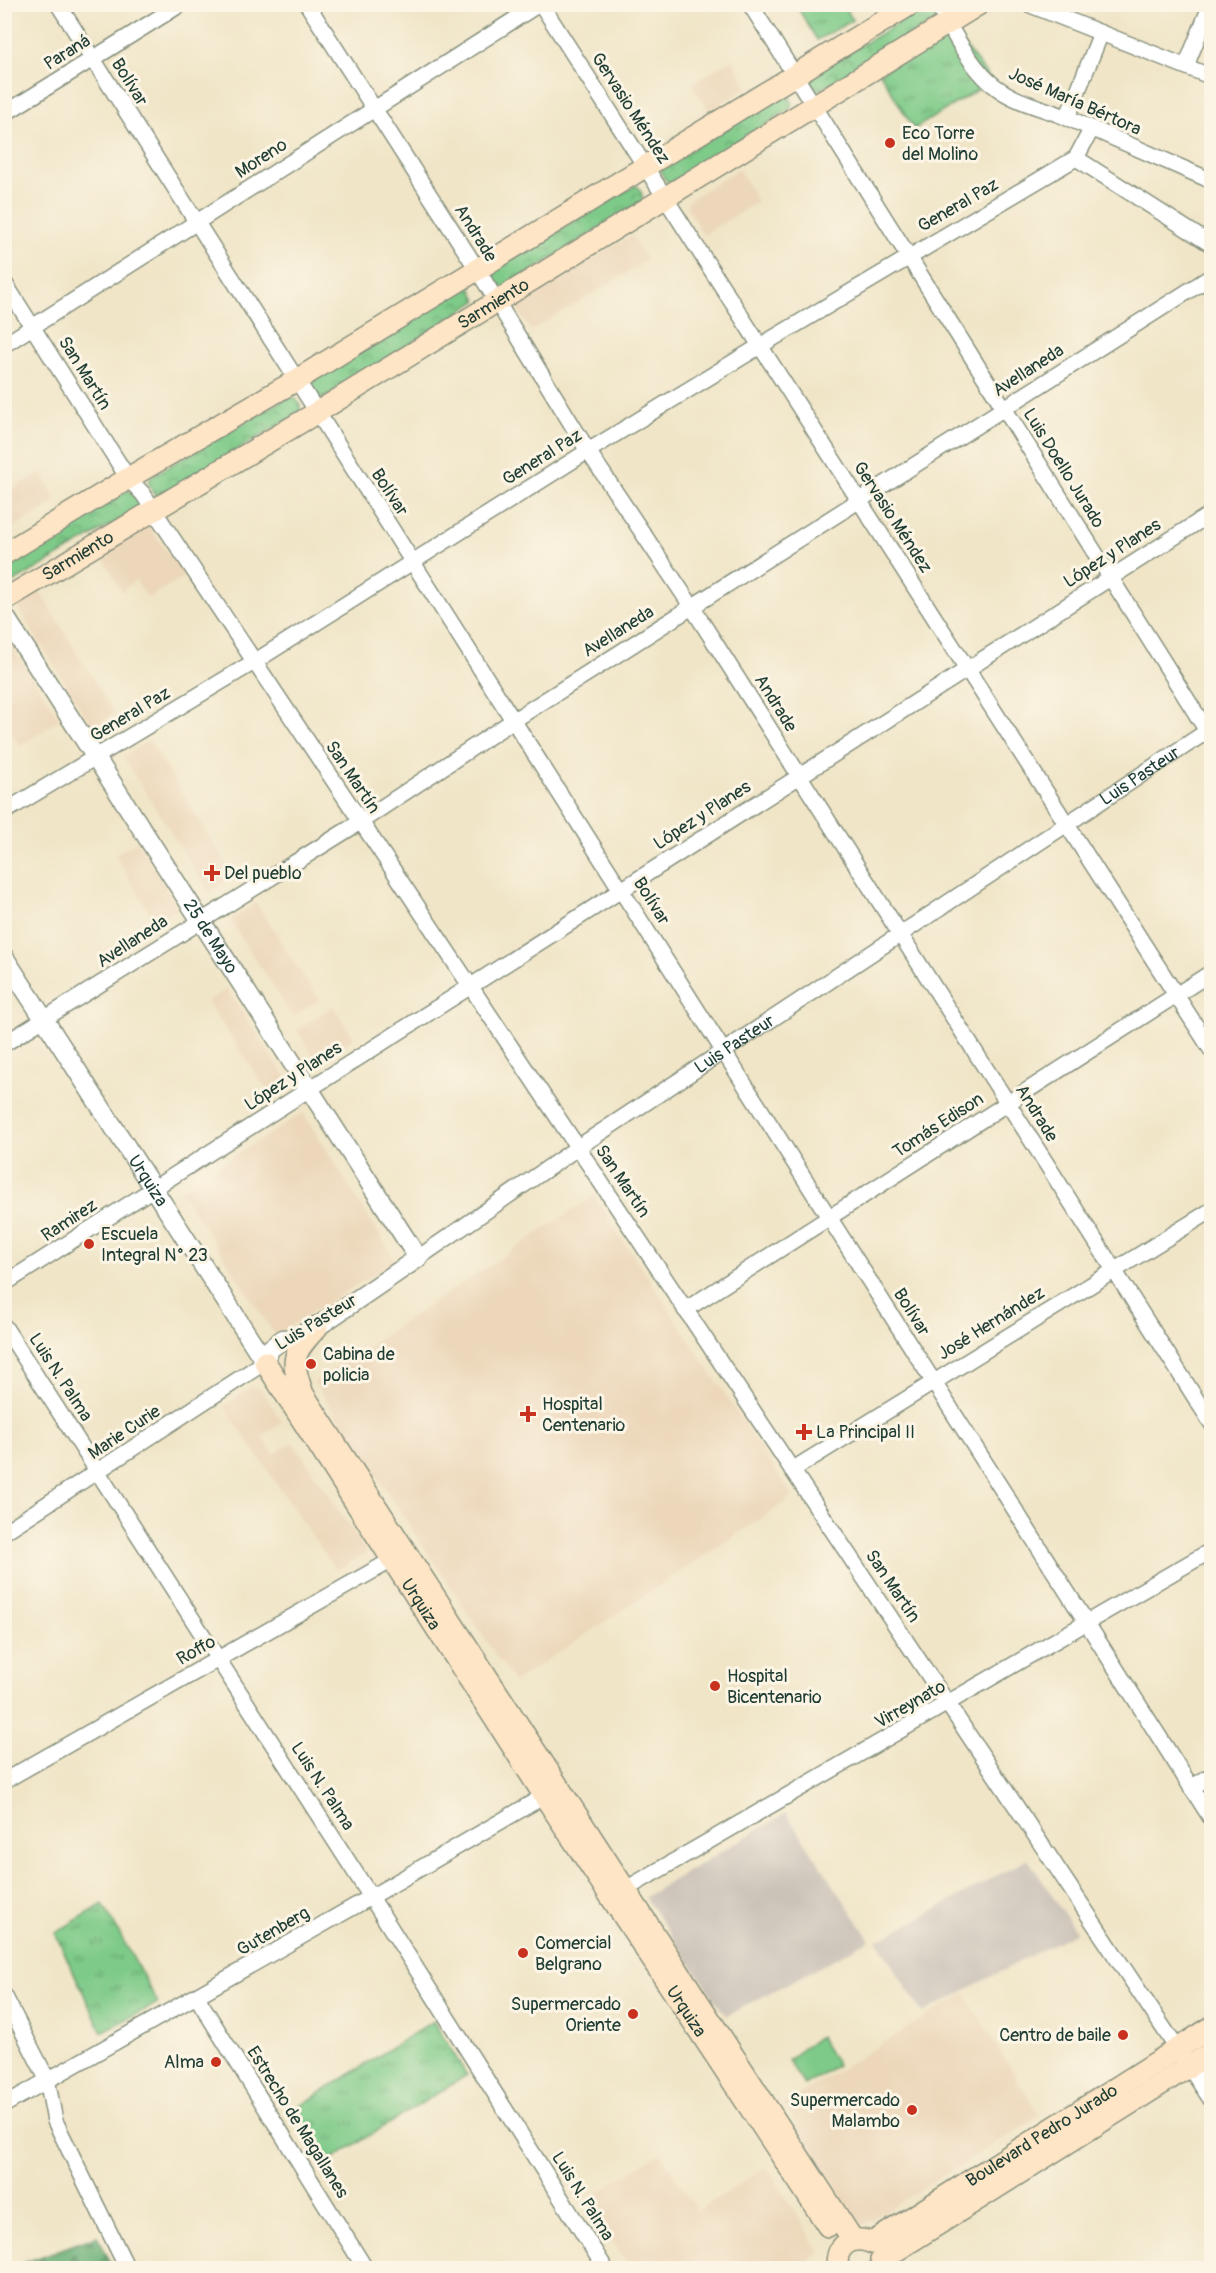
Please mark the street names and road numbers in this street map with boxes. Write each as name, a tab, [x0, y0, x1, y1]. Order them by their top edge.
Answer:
street label: Paraná	[40, 29, 95, 76]
street label: Gervasio Méndez	[586, 48, 675, 168]
street label: Bolívar	[106, 54, 153, 111]
street label: José María Bértora	[1005, 62, 1145, 141]
street label: Moreno	[231, 133, 292, 184]
street label: General Paz	[914, 173, 1003, 238]
street label: Andrade	[449, 200, 502, 266]
street label: Sarmiento	[453, 273, 534, 335]
street label: San Martín	[53, 332, 116, 414]
street label: Avellaneda	[988, 339, 1068, 402]
street label: Luis Doello Jurado	[1018, 404, 1110, 533]
street label: General Paz	[498, 424, 586, 491]
street label: Gervasio Méndez	[848, 457, 937, 577]
street label: Bolívar	[366, 464, 414, 521]
street label: López y Planes	[1059, 513, 1165, 593]
street label: Sarmiento	[38, 526, 119, 587]
street label: Avellaneda	[578, 600, 658, 662]
street label: Andrade	[749, 670, 802, 736]
street label: General Paz	[86, 682, 175, 747]
street label: San Martín	[320, 737, 385, 818]
street label: Luis Pasteur	[1095, 741, 1185, 811]
street label: López y Planes	[649, 775, 755, 855]
street label: Bolívar	[628, 873, 675, 930]
street label: 25 de Mayo	[178, 895, 243, 978]
street label: Avellaneda	[92, 910, 172, 973]
street label: Luis Pasteur	[690, 1009, 780, 1079]
street label: López y Planes	[240, 1036, 346, 1116]
street label: Andrade	[1010, 1080, 1063, 1146]
street label: Tomás Edison	[888, 1088, 988, 1163]
street label: San Martín	[590, 1141, 655, 1222]
street label: Urquiza	[123, 1151, 173, 1211]
street label: Ramirez	[37, 1194, 102, 1247]
street label: José Hernández	[934, 1281, 1049, 1365]
street label: Bolívar	[888, 1284, 935, 1341]
street label: Luis Pasteur	[271, 1289, 362, 1356]
street label: Luis N. Palma	[24, 1329, 98, 1426]
street label: Marie Curie	[84, 1400, 165, 1465]
street label: San Martín	[860, 1546, 925, 1627]
street label: Urquiza	[396, 1574, 446, 1634]
street label: Roffo	[173, 1630, 220, 1671]
street label: Virreynato	[871, 1675, 950, 1734]
street label: Luis N. Palma	[286, 1738, 360, 1835]
street label: Gutenberg	[233, 1901, 314, 1961]
street label: Urquiza	[661, 1981, 711, 2042]
street label: Estrecho de Magallanes	[242, 2042, 354, 2202]
street label: Boulevard Pedro Jurado	[962, 2079, 1122, 2192]
street label: Luis N. Palma	[546, 2148, 619, 2245]

